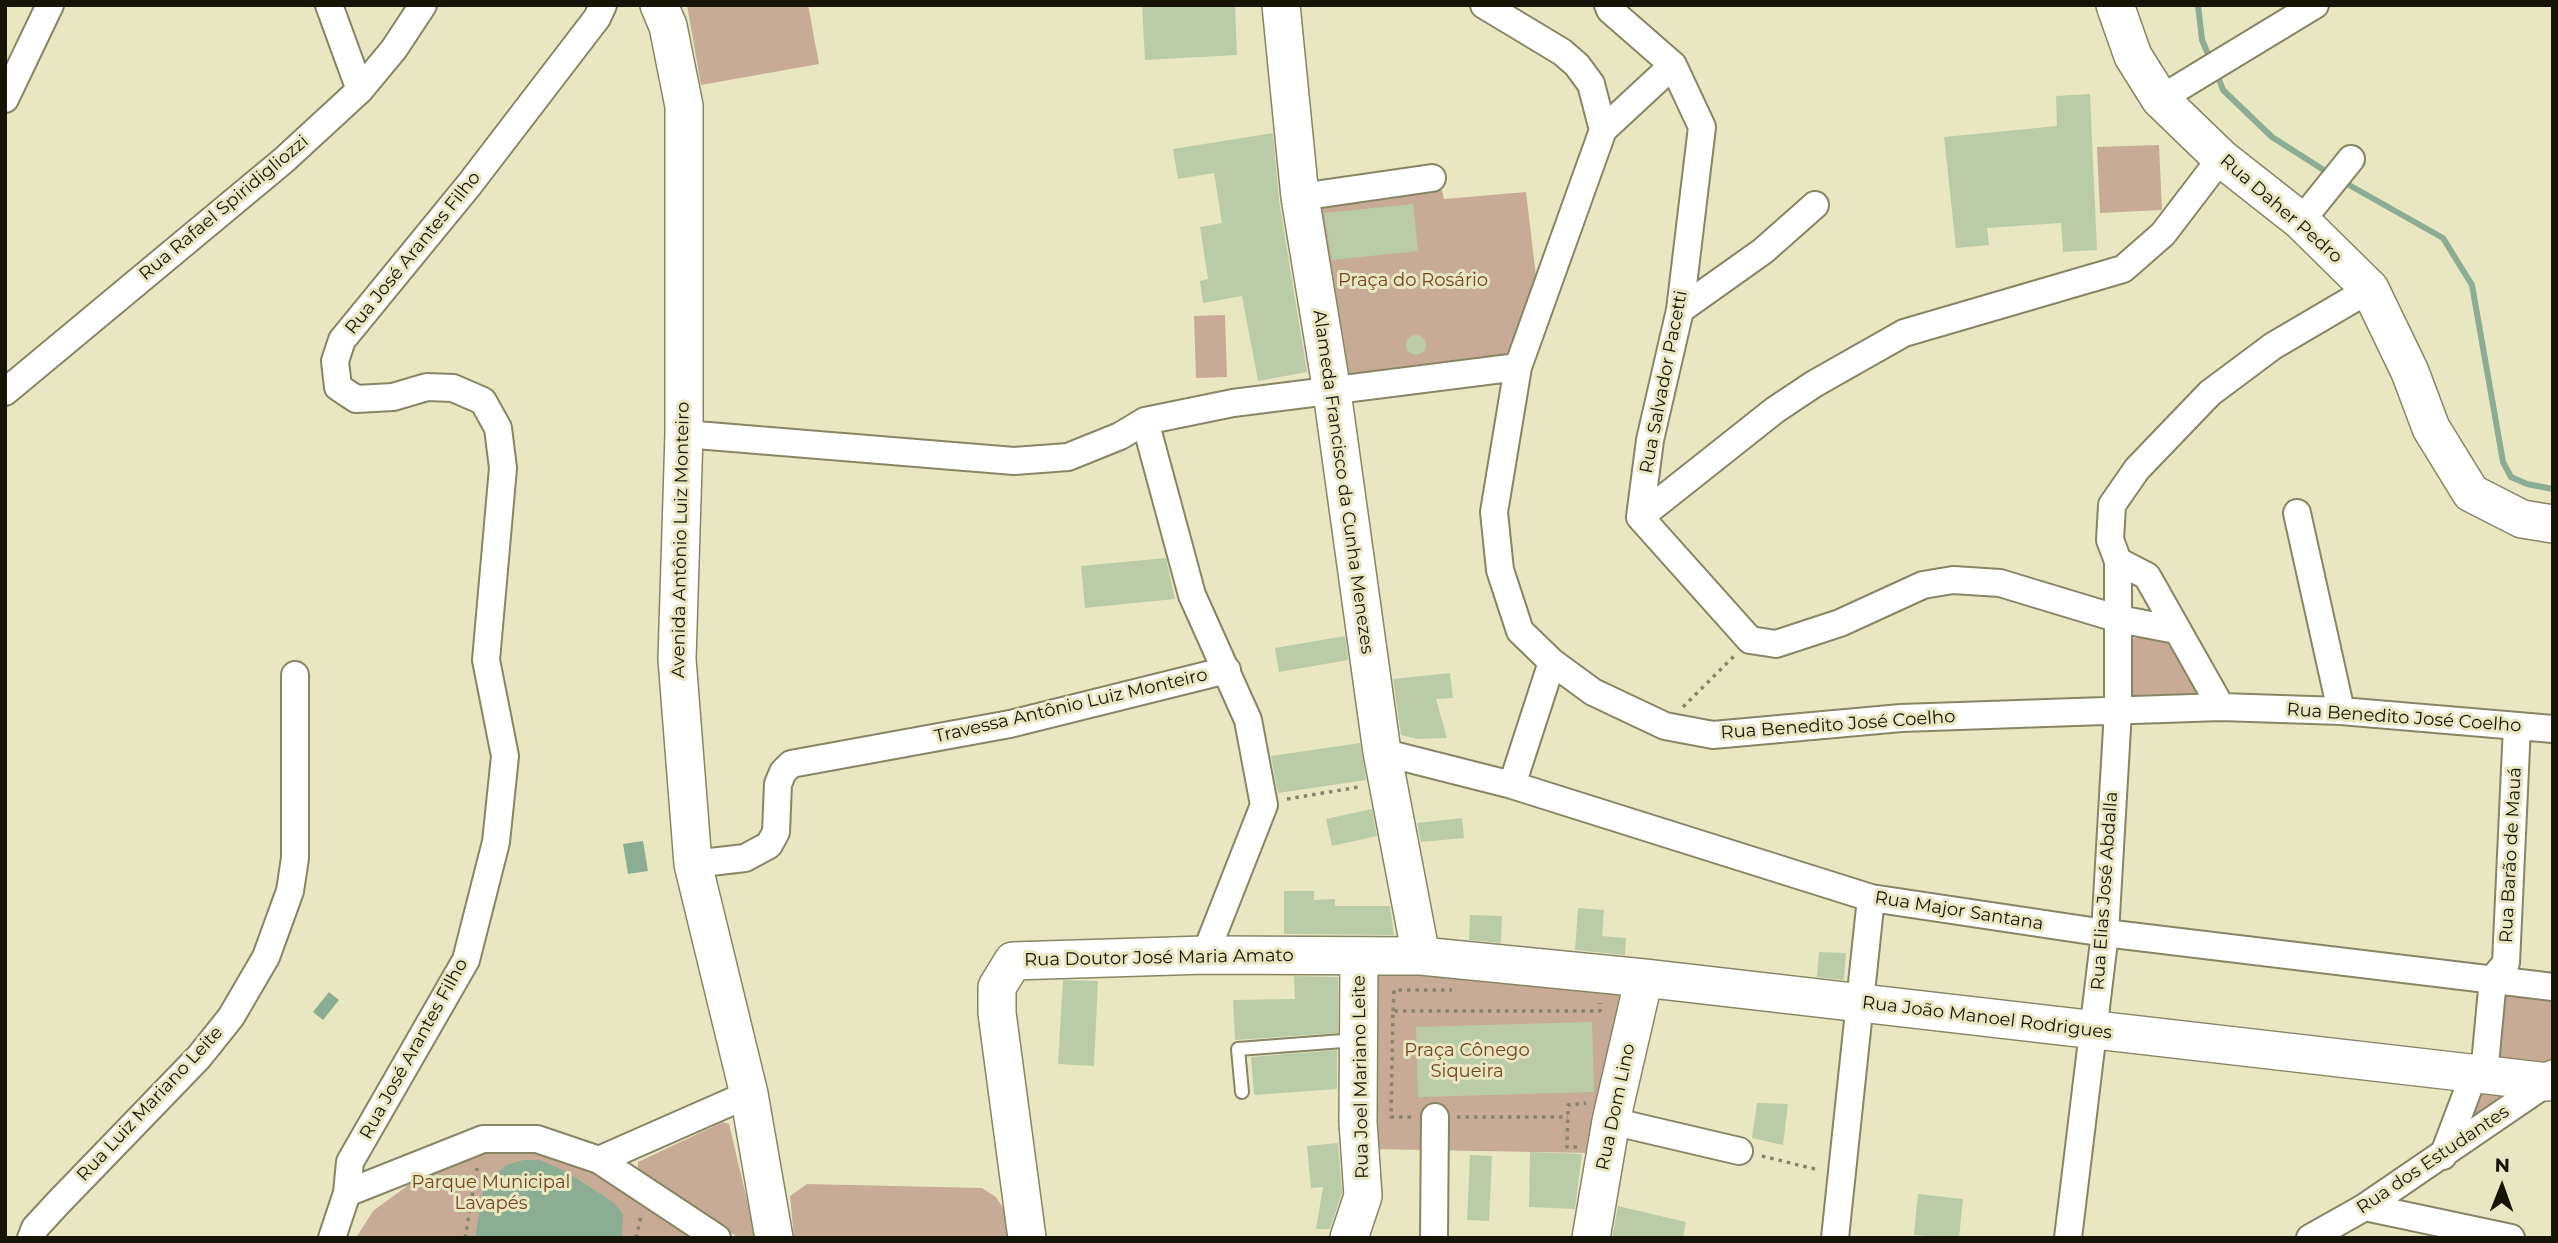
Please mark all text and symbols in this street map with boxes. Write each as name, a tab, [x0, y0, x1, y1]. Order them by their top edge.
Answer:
street label: Rua Rafael Spiridigliozzi	[135, 131, 313, 285]
street label: Rua Daher Pedro	[2215, 150, 2347, 268]
street label: Rua José Arantes Filho	[341, 167, 485, 339]
park label: Praça do Rosário	[1338, 270, 1488, 292]
street label: Rua Salvador Pacetti	[1636, 289, 1692, 475]
street label: Alameda Francisco da Cunha Menezes	[1308, 308, 1378, 656]
street label: Avenida Antônio Luiz Monteiro	[668, 402, 694, 678]
street label: Travessa Antônio Luiz Monteiro	[932, 664, 1210, 748]
street label: Rua Benedito José Coelho	[2286, 699, 2522, 737]
street label: Rua Benedito José Coelho	[1720, 706, 1956, 744]
street label: Rua Barão de Mauá	[2496, 767, 2526, 943]
street label: Rua Elias José Abdalla	[2087, 791, 2123, 991]
street label: Rua Major Santana	[1873, 887, 2045, 935]
street label: Rua Doutor José Maria Amato	[1024, 945, 1294, 971]
street label: Rua José Arantes Filho	[355, 955, 473, 1143]
street label: Rua Joel Mariano Leite	[1348, 975, 1374, 1179]
street label: Rua João Manoel Rodrigues	[1861, 992, 2113, 1044]
street label: Rua Luiz Mariano Leite	[72, 1022, 228, 1186]
park label: Praça Cônego Siqueira	[1404, 1040, 1530, 1082]
street label: Rua Dom Lino	[1592, 1042, 1640, 1172]
street label: Rua dos Estudantes	[2353, 1101, 2513, 1219]
north arrow	[2467, 1152, 2537, 1222]
text: N	[2494, 1154, 2510, 1177]
park label: Parque Municipal Lavapés	[412, 1172, 570, 1214]

